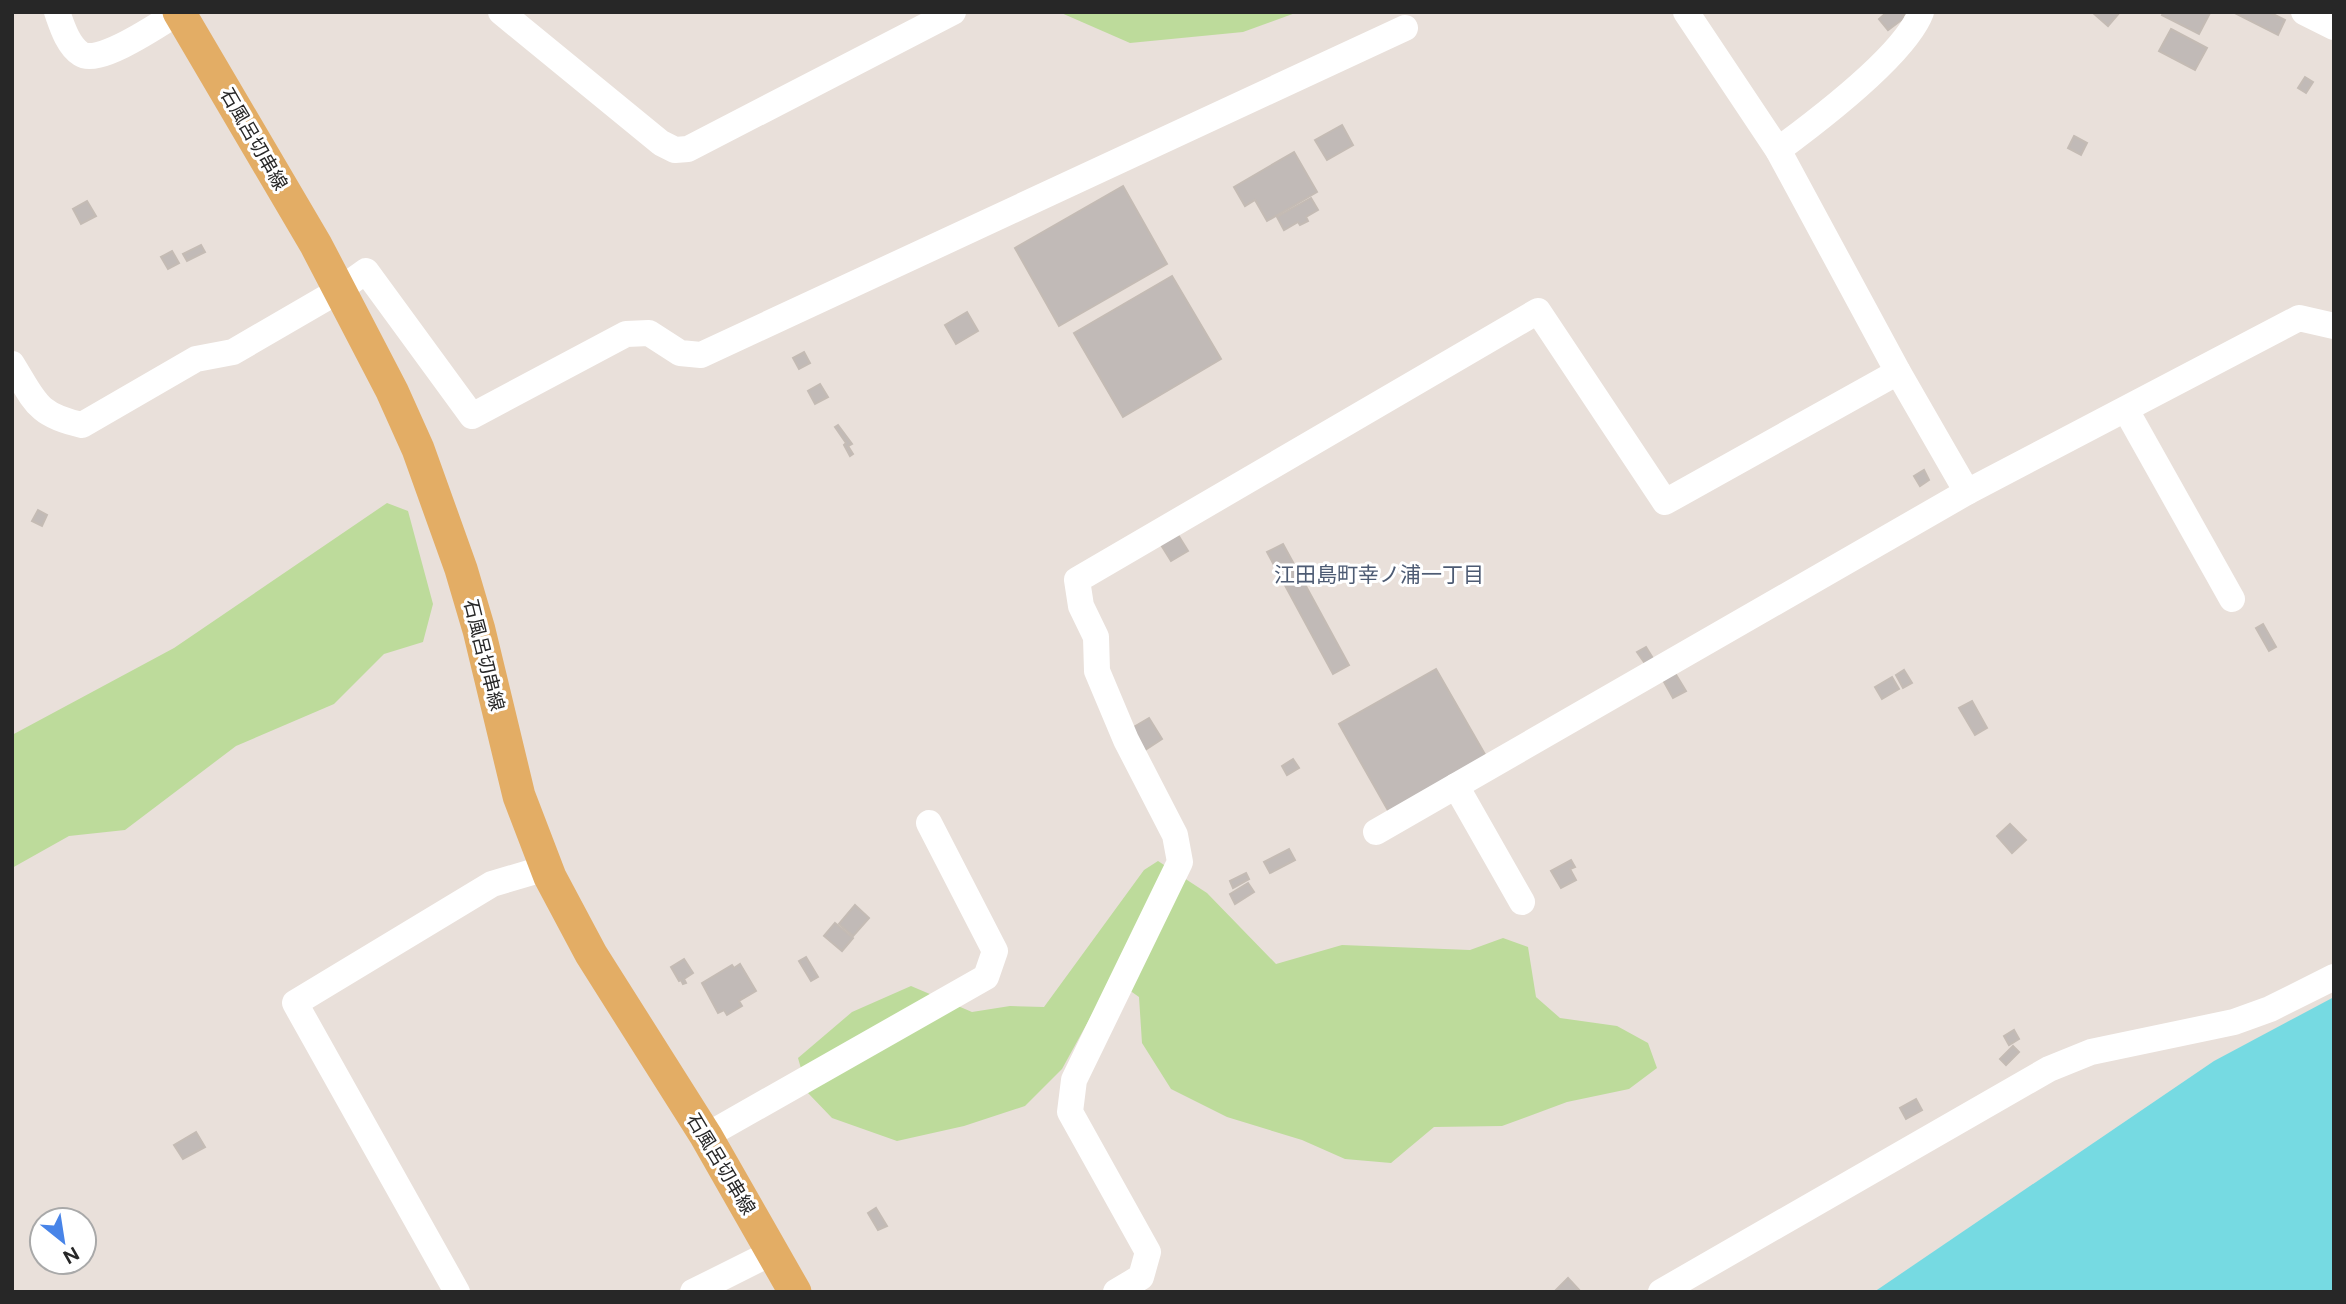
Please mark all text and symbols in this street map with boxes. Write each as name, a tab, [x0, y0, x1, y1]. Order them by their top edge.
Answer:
street label: 石風呂切串線	[216, 84, 292, 194]
district label: 江田島町幸ノ浦一丁目	[1274, 562, 1484, 587]
street label: 石風呂切串線	[459, 597, 509, 713]
street label: 石風呂切串線	[682, 1109, 760, 1219]
north arrow	[28, 1206, 98, 1276]
text: N	[59, 1242, 83, 1269]

